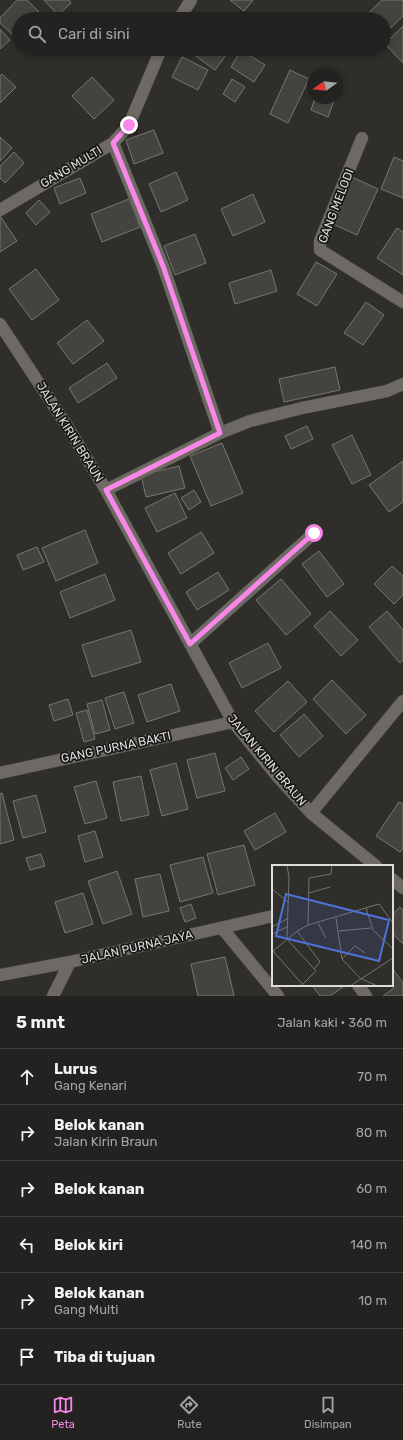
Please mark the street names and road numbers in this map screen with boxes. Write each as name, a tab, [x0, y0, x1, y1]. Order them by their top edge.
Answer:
street label: GANG MULTI	[38, 143, 104, 191]
street label: GANG MELODI	[315, 167, 357, 245]
street label: JALAN KIRIN BRAUN	[34, 380, 106, 484]
street label: JALAN KIRIN BRAUN	[225, 711, 309, 809]
street label: GANG PURNA BAKTI	[60, 729, 172, 765]
street label: JALAN PURNA JAYA	[80, 927, 194, 967]

